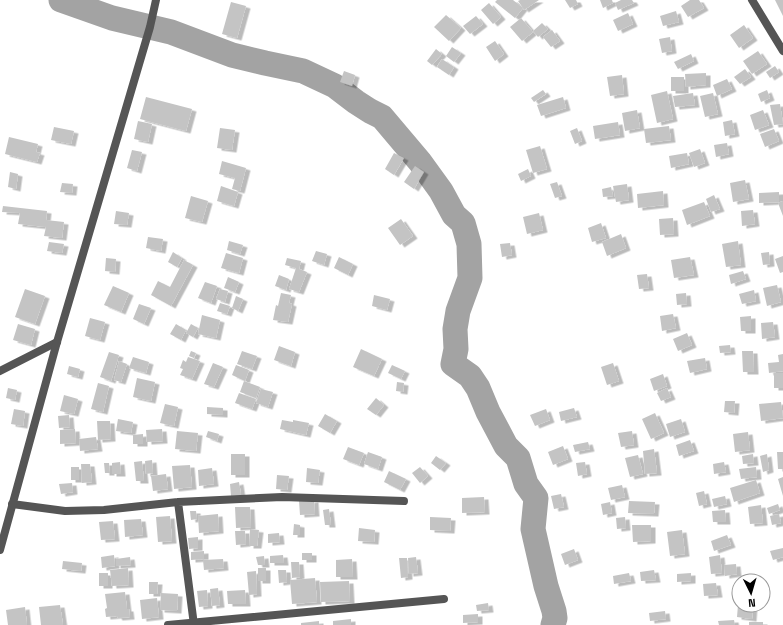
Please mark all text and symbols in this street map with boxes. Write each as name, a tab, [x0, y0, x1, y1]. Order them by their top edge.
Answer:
north arrow	[731, 573, 771, 613]
text: N	[748, 596, 756, 610]

